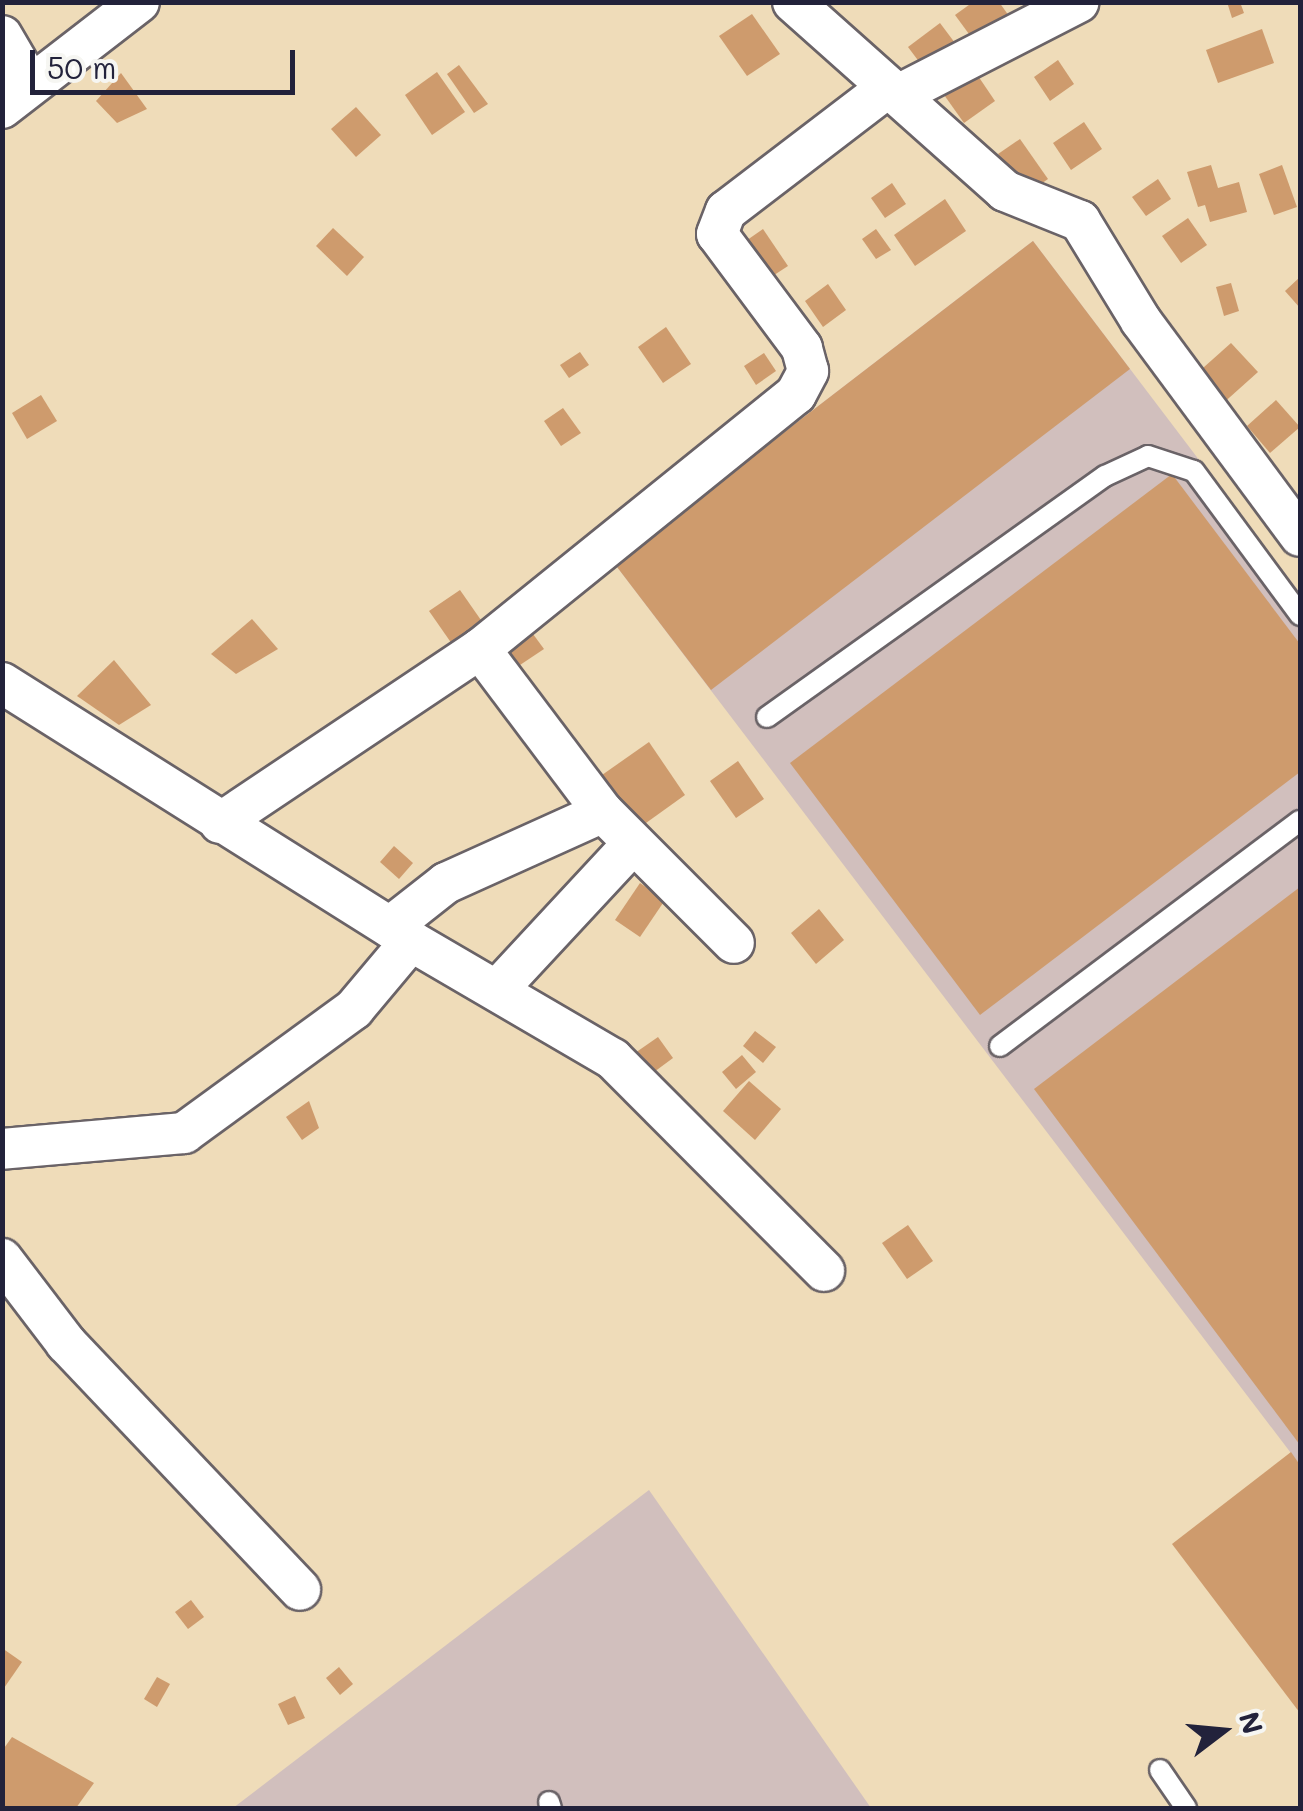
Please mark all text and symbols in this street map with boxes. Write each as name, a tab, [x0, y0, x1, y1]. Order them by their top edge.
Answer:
scale bar	[35, 30, 300, 92]
text: 50 m	[47, 47, 117, 87]
north arrow	[1173, 1681, 1273, 1781]
text: N	[1232, 1708, 1272, 1738]

